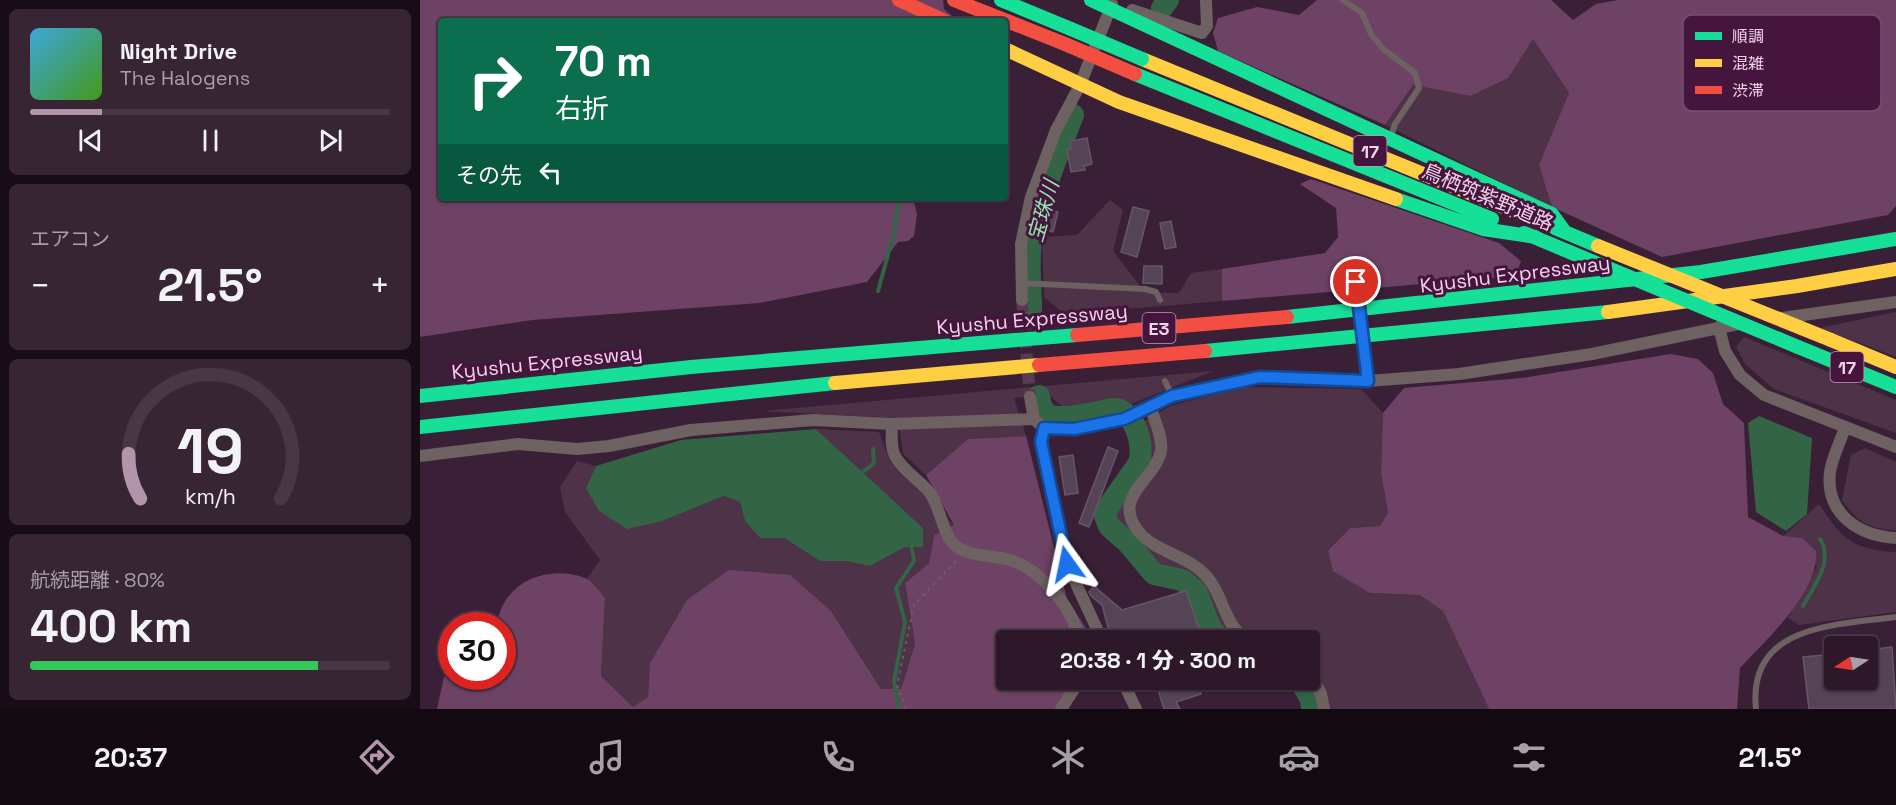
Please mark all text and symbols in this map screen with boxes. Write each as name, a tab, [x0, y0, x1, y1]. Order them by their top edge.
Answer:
legend	[1683, 15, 1881, 111]
text: 順調	[1732, 26, 1764, 47]
text: 70 m	[555, 35, 652, 88]
text: Night Drive	[120, 37, 237, 65]
icon: right	[456, 42, 534, 120]
text: 混雑	[1732, 53, 1764, 74]
text: The Halogens	[120, 65, 250, 91]
text: 渋滞	[1732, 80, 1764, 101]
text: 右折	[555, 91, 609, 126]
icon: previous	[74, 124, 107, 157]
icon: pause	[194, 124, 227, 157]
icon: next	[314, 124, 347, 157]
road number: 17	[1354, 136, 1386, 166]
icon: left	[534, 156, 567, 189]
street label: 鳥栖筑紫野道路	[1418, 158, 1558, 236]
text: その先	[456, 161, 522, 189]
water label: 宝珠川	[1021, 175, 1065, 245]
text: エアコン	[30, 226, 110, 252]
street label: Kyushu Expressway	[1418, 249, 1612, 299]
pin	[1330, 256, 1381, 307]
text: 21.5°	[157, 257, 263, 314]
text: −	[30, 265, 50, 307]
text: +	[370, 265, 390, 307]
icon: arrive	[1339, 265, 1372, 298]
street label: Kyushu Expressway	[935, 298, 1129, 340]
road number: E3	[1142, 313, 1176, 343]
street label: Kyushu Expressway	[450, 339, 644, 385]
road number: 17	[1830, 352, 1864, 382]
text: 19	[177, 412, 243, 491]
text: km/h	[184, 483, 236, 510]
position arrow	[1035, 532, 1099, 596]
text: 航続距離 · 80%	[30, 567, 165, 593]
text: 400 km	[30, 598, 192, 655]
speed limit sign: 30	[438, 612, 516, 690]
north arrow	[1824, 636, 1878, 690]
map controls	[1824, 636, 1878, 690]
text: 20:38 · 1 分 · 300 m	[1060, 646, 1256, 674]
icon: directions	[356, 736, 398, 778]
icon: music	[586, 736, 628, 778]
icon: phone	[817, 736, 859, 778]
icon: climate	[1047, 736, 1089, 778]
icon: car	[1278, 736, 1320, 778]
icon: filters	[1508, 736, 1550, 778]
text: 20:37	[94, 740, 167, 775]
text: 21.5°	[1739, 740, 1802, 775]

